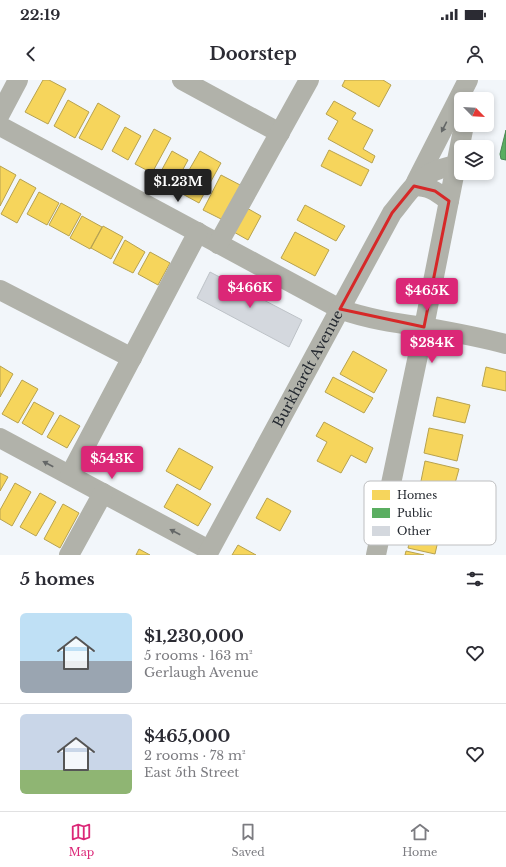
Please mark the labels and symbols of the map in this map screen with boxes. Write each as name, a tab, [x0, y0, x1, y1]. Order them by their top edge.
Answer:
north arrow	[454, 92, 494, 132]
one-way arrow	[441, 122, 447, 133]
pin: $1.23M	[145, 169, 211, 203]
pin: $466K	[222, 275, 278, 309]
pin: $465K	[399, 278, 455, 312]
street label: Burkhardt Avenue	[269, 307, 347, 430]
pin: $284K	[404, 330, 460, 364]
pin: $543K	[84, 446, 140, 480]
one-way arrow	[42, 460, 54, 467]
legend	[364, 481, 496, 545]
text: Homes	[397, 488, 437, 502]
text: Public	[397, 506, 432, 520]
text: Other	[397, 524, 431, 538]
one-way arrow	[169, 528, 181, 535]

